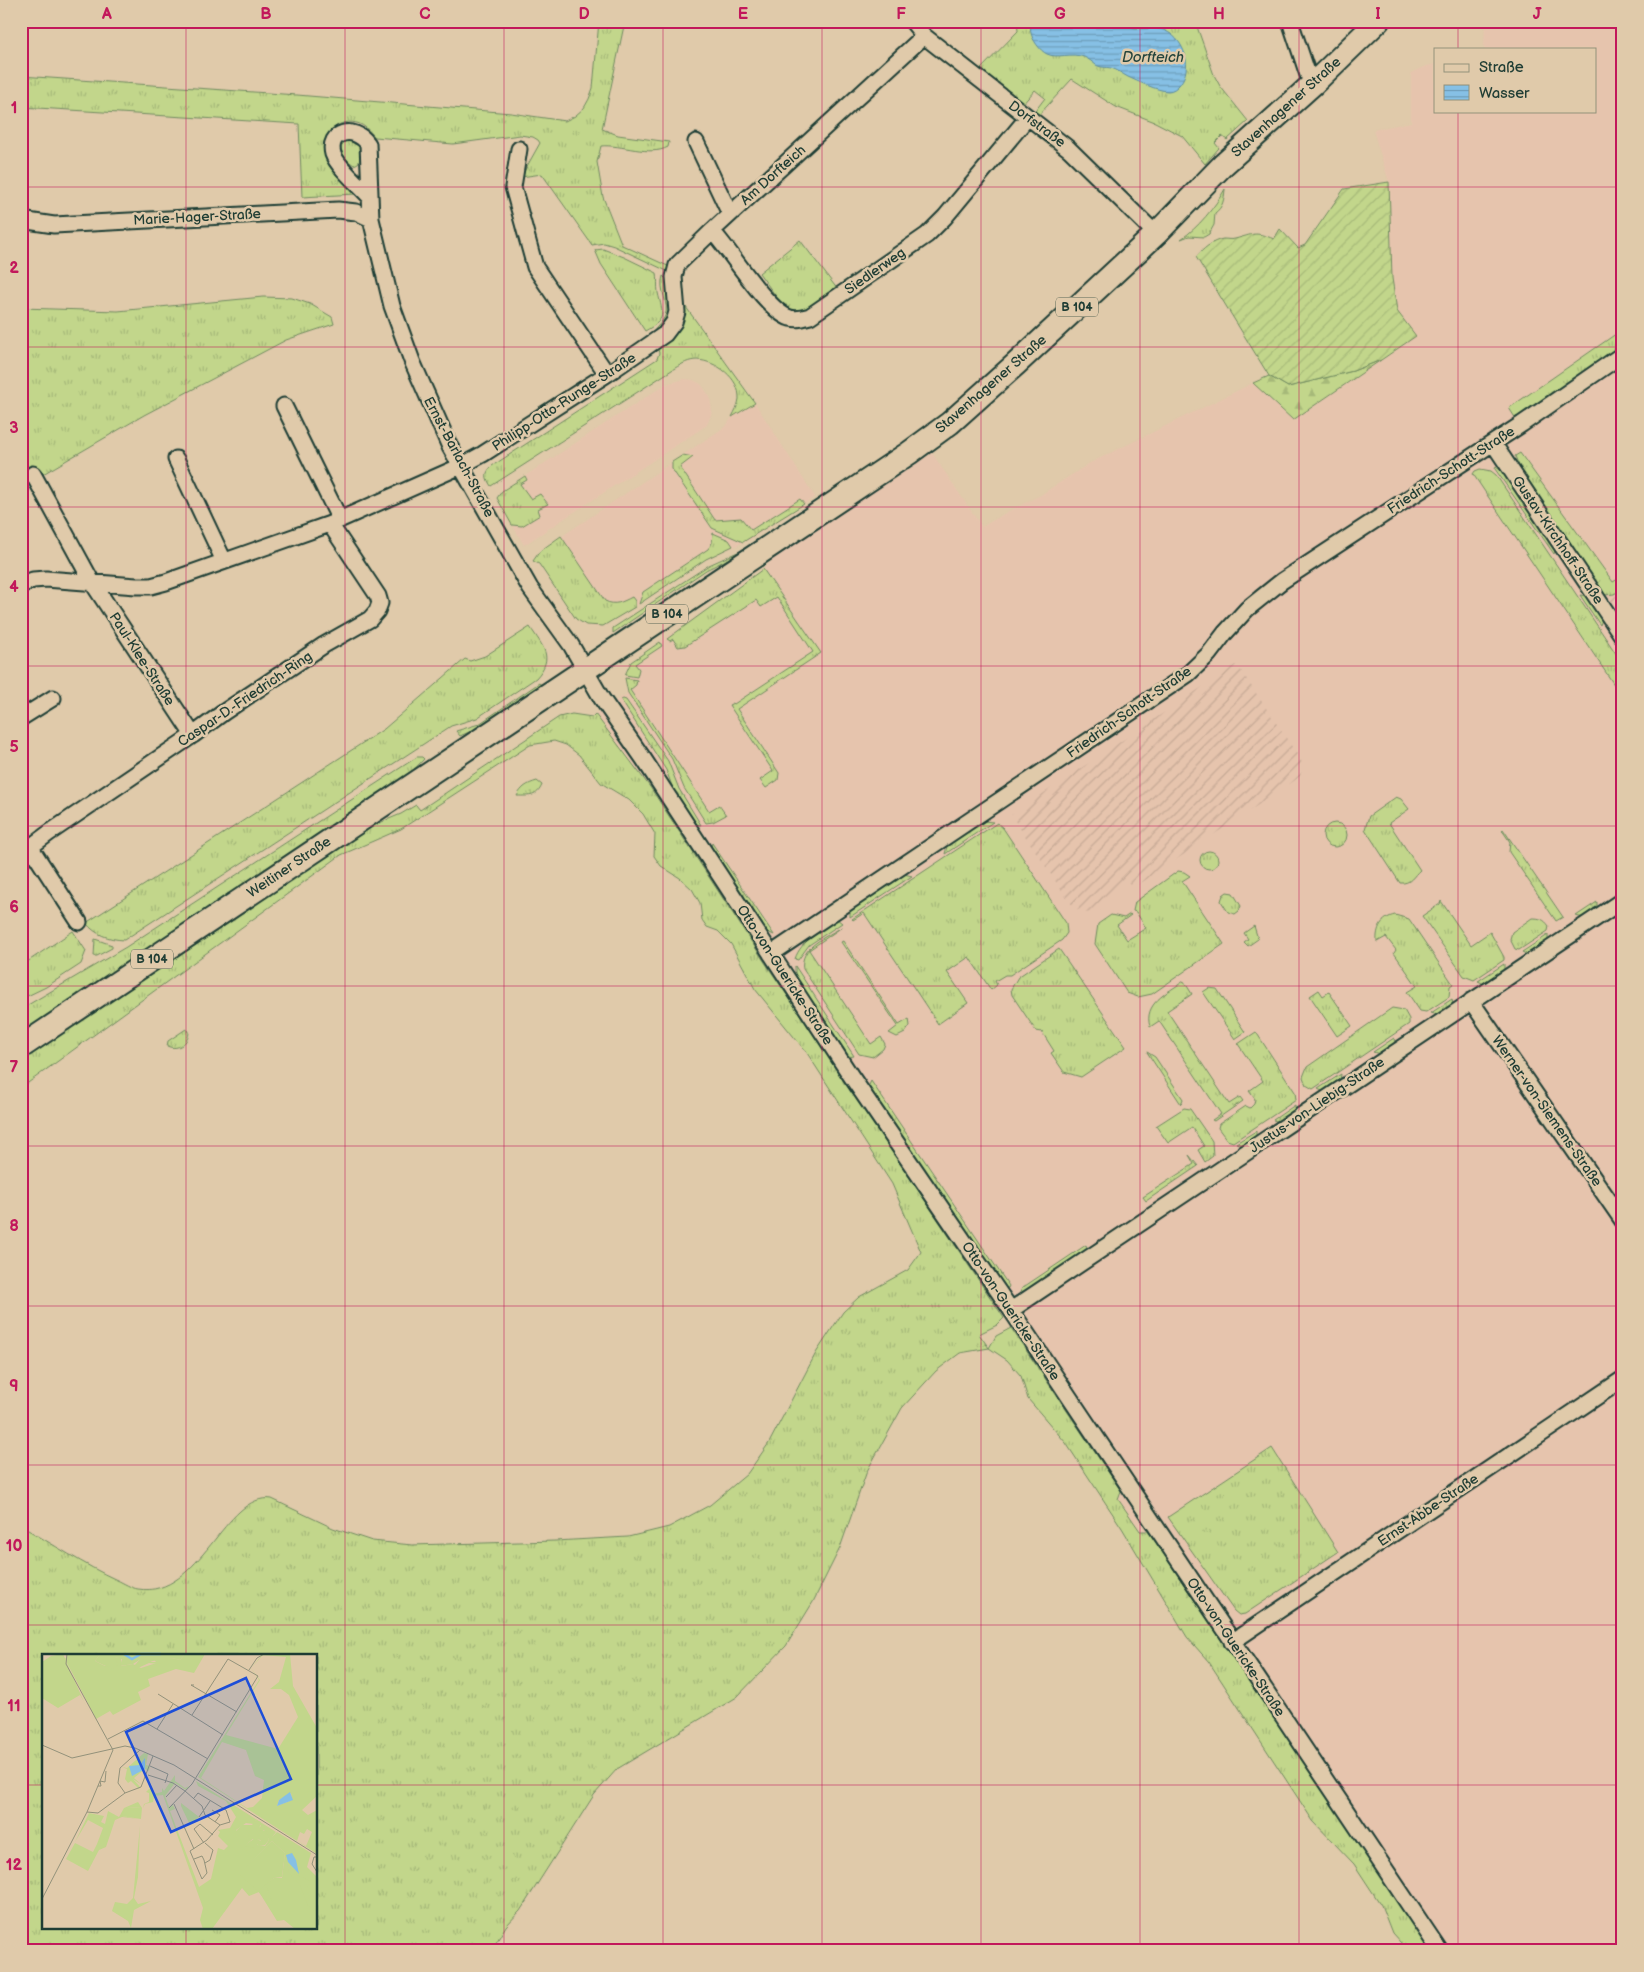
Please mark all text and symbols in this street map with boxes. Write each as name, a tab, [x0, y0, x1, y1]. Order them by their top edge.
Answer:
text: A	[101, 5, 112, 24]
text: B	[260, 5, 272, 24]
text: C	[419, 5, 431, 24]
text: D	[578, 5, 590, 24]
text: E	[738, 5, 748, 24]
text: F	[896, 5, 906, 24]
text: G	[1054, 5, 1066, 24]
text: H	[1213, 5, 1225, 24]
text: I	[1375, 5, 1381, 24]
text: J	[1533, 5, 1542, 24]
water label: Dorfteich	[1122, 48, 1184, 67]
legend	[1434, 48, 1596, 112]
street label: Stavenhagener Straße	[1228, 53, 1344, 161]
text: Straße	[1479, 58, 1524, 77]
text: Wasser	[1479, 84, 1530, 103]
street label: Dorfstraße	[1005, 97, 1069, 151]
text: 1	[11, 99, 17, 118]
street label: Am Dorfteich	[737, 141, 809, 209]
street label: Marie-Hager-Straße	[133, 205, 261, 229]
street label: Siedlerweg	[841, 244, 909, 298]
text: 2	[9, 259, 19, 278]
road number: B 104	[1056, 298, 1098, 316]
street label: Stavenhagener Straße	[932, 331, 1050, 437]
street label: Philipp-Otto-Runge-Straße	[489, 349, 639, 455]
street label: Ernst-Barlach-Straße	[420, 394, 498, 520]
text: 3	[9, 419, 19, 438]
street label: Friedrich-Schott-Straße	[1384, 422, 1518, 518]
street label: Gustav-Kirchhoff-Straße	[1509, 473, 1607, 607]
text: 4	[9, 578, 19, 597]
road number: B 104	[646, 604, 688, 624]
street label: Paul-Klee-Straße	[106, 609, 178, 709]
street label: Caspar-D.-Friedrich-Ring	[174, 648, 316, 750]
street label: Friedrich-Schott-Straße	[1063, 662, 1195, 762]
text: 5	[9, 738, 19, 757]
street label: Weitiner Straße	[244, 833, 334, 901]
text: 6	[9, 898, 19, 917]
street label: Otto-von-Guericke-Straße	[733, 902, 837, 1048]
road number: B 104	[131, 950, 173, 969]
street label: Werner-von-Siemens-Straße	[1488, 1032, 1606, 1190]
street label: Justus-von-Liebig-Straße	[1246, 1053, 1388, 1157]
text: 7	[10, 1058, 19, 1077]
text: 8	[9, 1217, 19, 1236]
street label: Otto-von-Guericke-Straße	[958, 1238, 1064, 1384]
text: 9	[9, 1377, 19, 1396]
street label: Ernst-Abbe-Straße	[1374, 1470, 1482, 1550]
text: 10	[6, 1537, 22, 1556]
street label: Otto-von-Guericke-Straße	[1183, 1574, 1289, 1720]
inset map	[42, 1654, 318, 1930]
text: 11	[7, 1697, 21, 1716]
text: 12	[6, 1856, 23, 1875]

